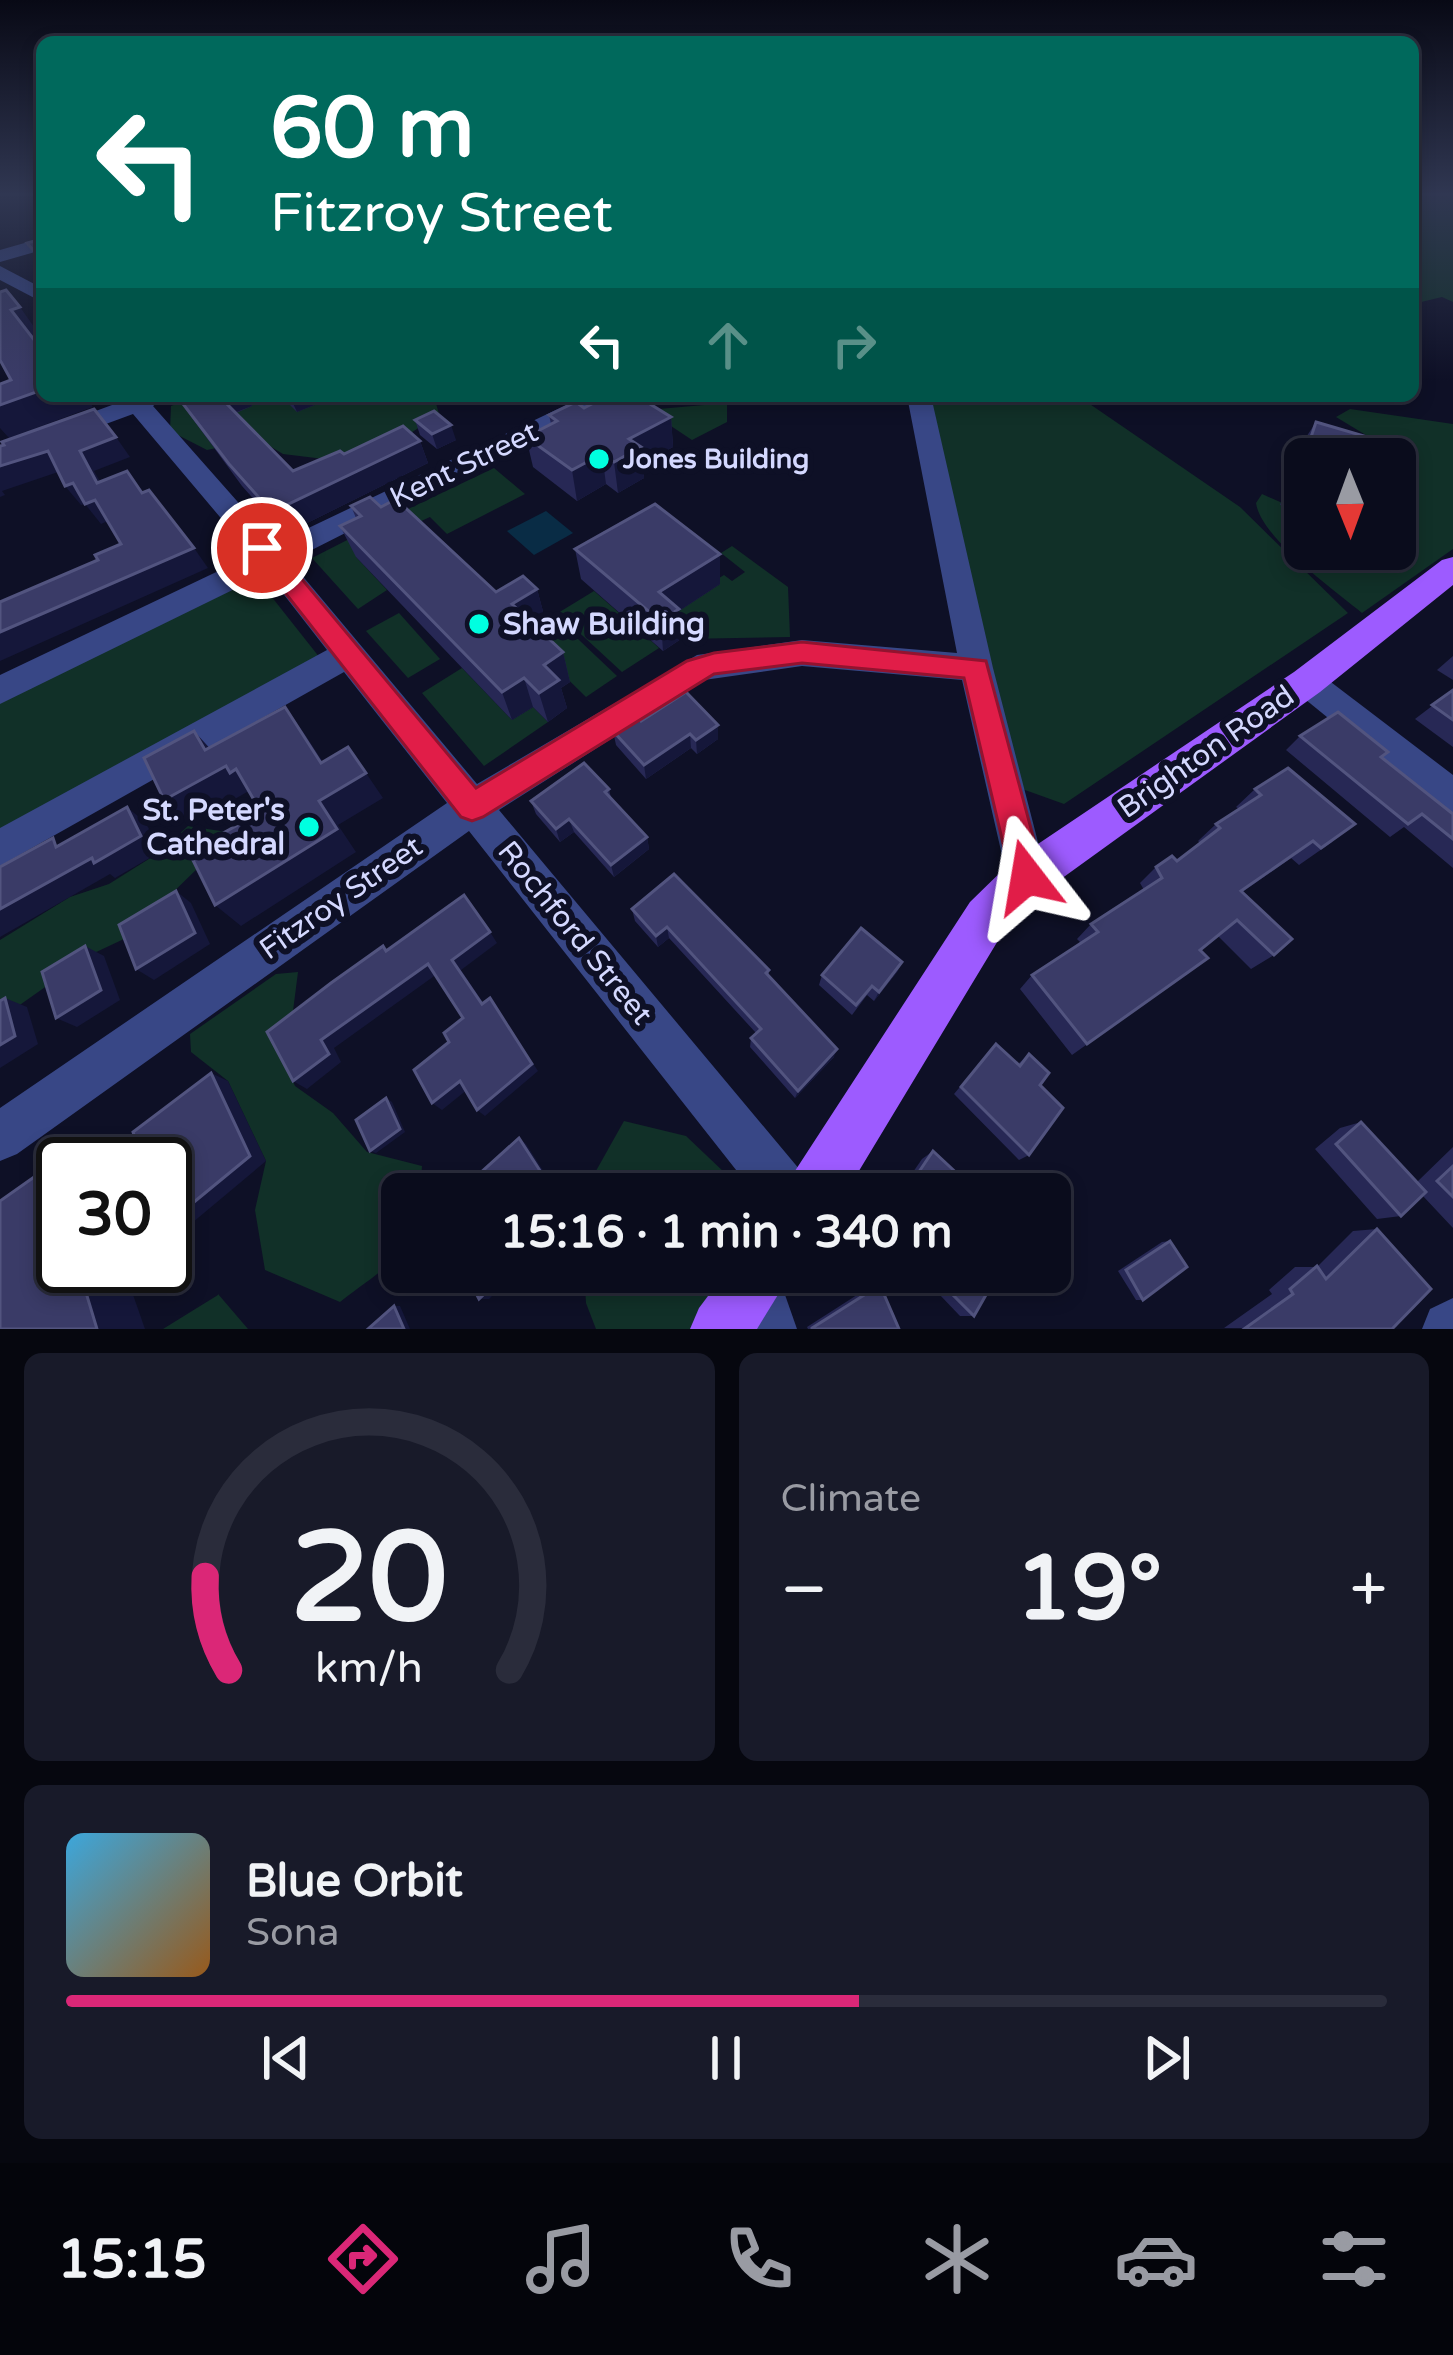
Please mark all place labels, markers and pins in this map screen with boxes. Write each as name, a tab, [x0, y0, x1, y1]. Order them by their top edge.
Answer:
place label: Jones Building	[622, 443, 809, 476]
marker: Jones Building	[586, 446, 612, 472]
pin	[211, 497, 313, 599]
place label: Shaw Building	[503, 606, 705, 643]
marker: Shaw Building	[466, 611, 492, 637]
place label: St. Peter's Cathedral	[143, 792, 285, 863]
marker: St. Peter's Cathedral	[296, 814, 322, 840]

